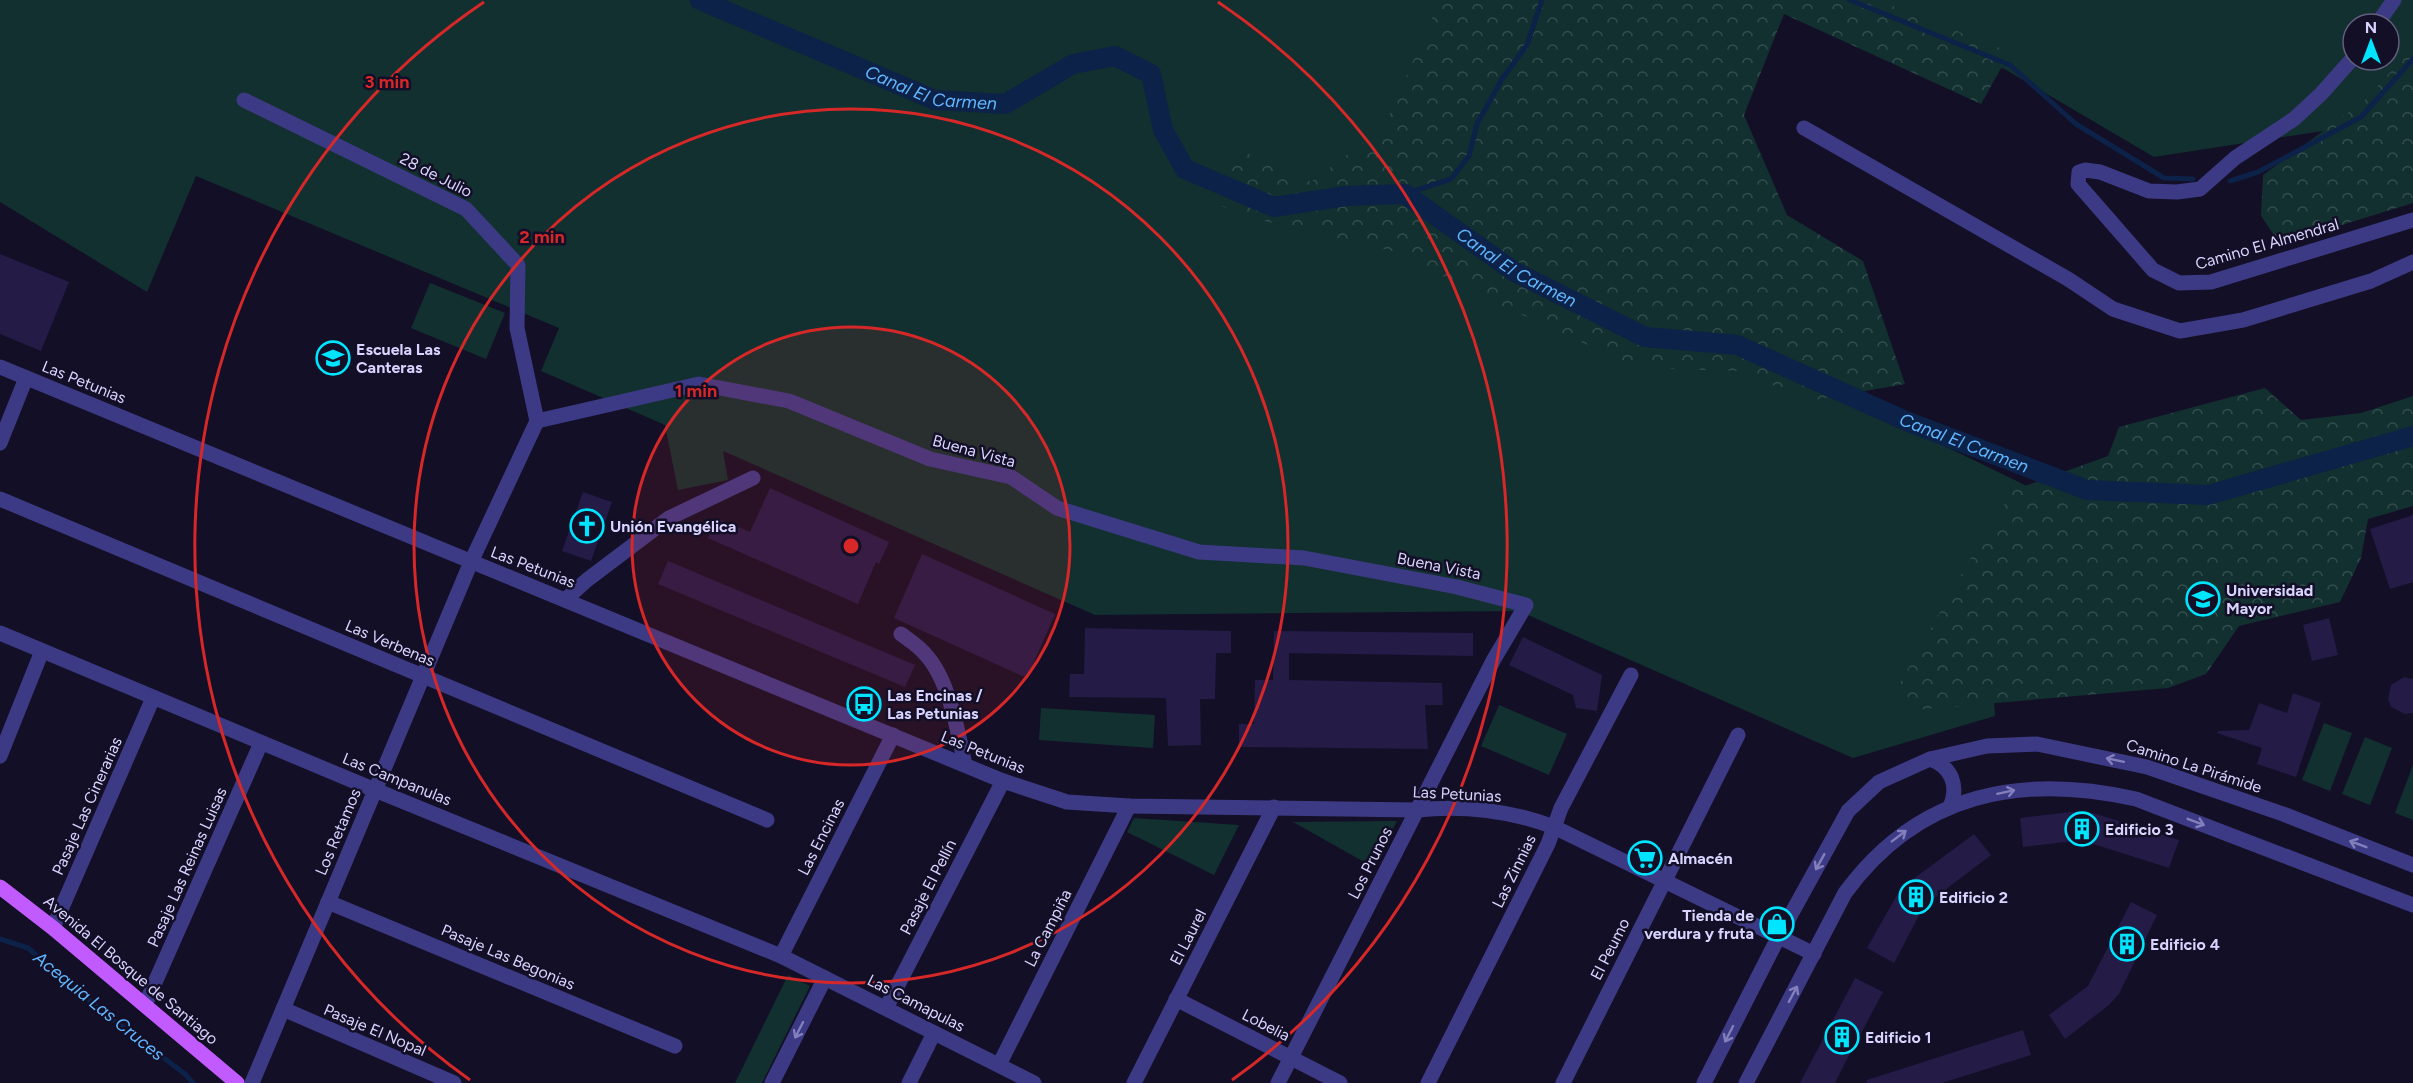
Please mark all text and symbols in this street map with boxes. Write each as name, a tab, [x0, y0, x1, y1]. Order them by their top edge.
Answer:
north arrow	[2341, 12, 2401, 72]
text: N	[2365, 18, 2377, 37]
water label: Canal El Carmen	[862, 61, 997, 115]
text: 3 min	[365, 71, 409, 93]
street label: 28 de Julio	[397, 149, 475, 201]
street label: Camino El Almendral	[2193, 214, 2341, 274]
water label: Canal El Carmen	[1452, 223, 1580, 312]
text: 2 min	[519, 226, 565, 248]
school or university icon: Escuela Las Canteras	[315, 340, 351, 376]
place label: Escuela Las Canteras	[356, 340, 441, 377]
street label: Las Petunias	[39, 357, 129, 407]
text: 1 min	[675, 380, 717, 402]
water label: Canal El Carmen	[1896, 408, 2032, 478]
street label: Buena Vista	[931, 431, 1017, 471]
church icon: Unión Evangélica	[569, 508, 605, 544]
place label: Unión Evangélica	[610, 517, 736, 536]
centre of rings	[841, 536, 861, 556]
street label: Las Petunias	[488, 542, 578, 592]
street label: Buena Vista	[1396, 549, 1482, 583]
school or university icon: Universidad Mayor	[2185, 581, 2221, 617]
place label: Universidad Mayor	[2226, 581, 2313, 618]
street label: Las Verbenas	[342, 616, 438, 670]
bus stop icon: Las Encinas / Las Petunias	[846, 686, 882, 722]
place label: Las Encinas / Las Petunias	[887, 686, 983, 723]
street label: Las Petunias	[938, 727, 1028, 777]
street label: Pasaje Las Cinerarias	[48, 734, 126, 878]
street label: Camino La Pirámide	[2124, 735, 2265, 797]
street label: Las Campanulas	[340, 748, 454, 810]
one-way arrow	[2105, 754, 2125, 765]
street label: Las Petunias	[1412, 782, 1502, 806]
street label: Pasaje Las Reinas Luisas	[143, 784, 231, 950]
one-way arrow	[1997, 785, 2016, 797]
street label: Los Retamos	[311, 786, 365, 878]
street label: Las Encinas	[794, 796, 848, 878]
building icon: Edificio 3	[2064, 811, 2100, 847]
one-way arrow	[2186, 817, 2205, 828]
place label: Edificio 3	[2105, 820, 2174, 839]
street label: Los Prunos	[1344, 824, 1396, 902]
one-way arrow	[1891, 830, 1907, 842]
street label: Las Zinnias	[1488, 831, 1540, 911]
street label: Pasaje El Pellín	[896, 836, 960, 938]
one-way arrow	[2350, 837, 2368, 848]
supermarket icon: Almacén	[1627, 840, 1663, 876]
place label: Almacén	[1668, 849, 1733, 868]
one-way arrow	[1814, 853, 1826, 870]
building icon: Edificio 2	[1898, 879, 1934, 915]
street label: La Campiña	[1020, 886, 1076, 970]
place label: Edificio 2	[1939, 888, 2008, 907]
street label: Avenida El Bosque de Santiago	[40, 892, 222, 1048]
street label: El Laurel	[1166, 906, 1210, 968]
place label: Tienda de verdura y fruta	[1644, 906, 1754, 943]
shop icon: Tienda de verdura y fruta	[1759, 906, 1795, 942]
street label: El Peumo	[1586, 915, 1634, 983]
street label: Pasaje Las Begonias	[438, 920, 578, 994]
building icon: Edificio 4	[2109, 926, 2145, 962]
place label: Edificio 4	[2150, 935, 2220, 954]
water label: Acequia Las Cruces	[28, 946, 169, 1066]
street label: Las Camapulas	[864, 970, 968, 1036]
one-way arrow	[1787, 986, 1799, 1003]
street label: Pasaje El Nopal	[321, 1000, 429, 1060]
street label: Lobelia	[1239, 1005, 1293, 1045]
building icon: Edificio 1	[1824, 1019, 1860, 1055]
one-way arrow	[793, 1021, 804, 1039]
one-way arrow	[1722, 1025, 1734, 1043]
place label: Edificio 1	[1865, 1028, 1931, 1047]

